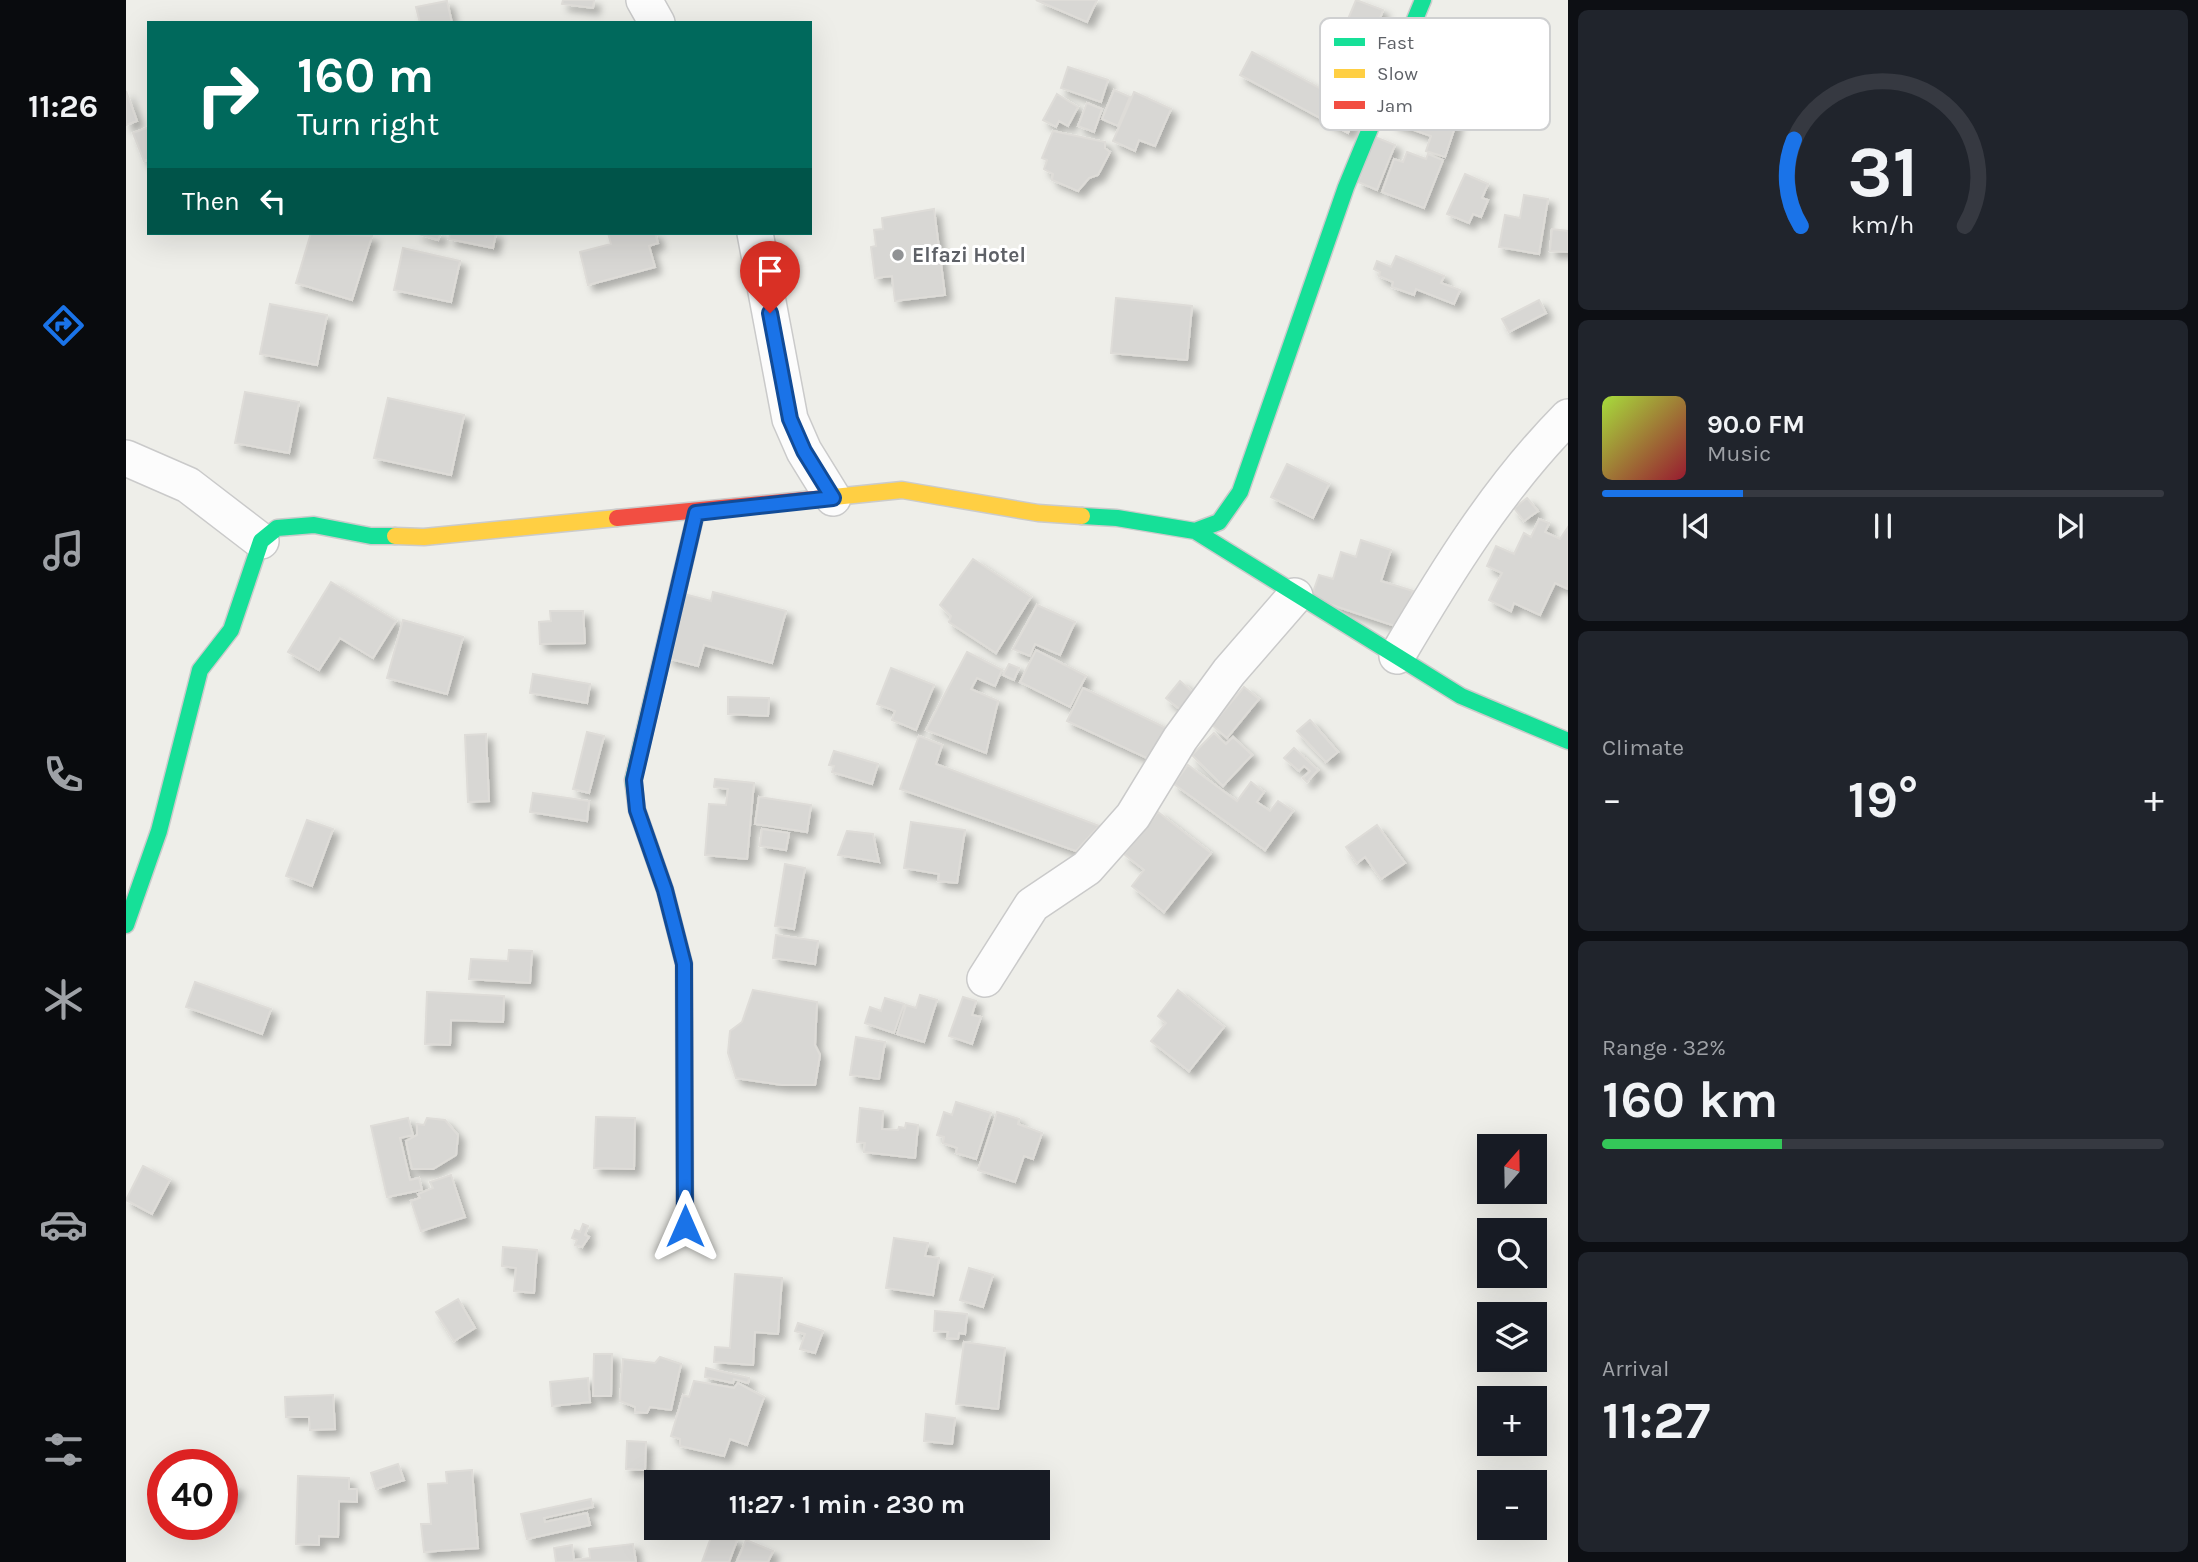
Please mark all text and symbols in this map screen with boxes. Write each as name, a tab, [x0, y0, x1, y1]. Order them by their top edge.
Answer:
legend	[1320, 18, 1550, 130]
text: Fast	[1377, 32, 1414, 54]
text: 160 m	[297, 47, 434, 104]
icon: right	[182, 49, 273, 140]
text: Slow	[1377, 63, 1418, 85]
text: 11:26	[28, 88, 98, 125]
text: Jam	[1377, 95, 1413, 117]
text: Turn right	[297, 106, 439, 143]
text: 31	[1847, 130, 1919, 215]
icon: left	[254, 182, 292, 220]
text: Then	[182, 186, 240, 217]
text: km/h	[1851, 210, 1915, 239]
pin	[740, 241, 800, 313]
place label: Elfazi Hotel	[912, 243, 1026, 267]
marker: Elfazi Hotel	[890, 247, 906, 263]
icon: arrive	[751, 252, 789, 290]
icon: directions	[39, 301, 88, 350]
text: 90.0 FM	[1707, 409, 1805, 440]
text: Music	[1707, 440, 1771, 467]
icon: previous	[1677, 507, 1715, 545]
icon: pause	[1864, 507, 1902, 545]
icon: next	[2051, 507, 2089, 545]
icon: music	[39, 526, 88, 575]
text: Climate	[1602, 734, 1684, 761]
icon: phone	[39, 750, 88, 799]
text: 19°	[1848, 769, 1918, 830]
text: −	[1602, 777, 1622, 822]
text: +	[2144, 777, 2164, 822]
icon: climate	[39, 975, 88, 1024]
text: Range · 32%	[1602, 1034, 1726, 1061]
text: 160 km	[1602, 1069, 1778, 1130]
north arrow	[1477, 1134, 1547, 1204]
map controls	[1477, 1134, 1547, 1540]
position arrow	[648, 1189, 722, 1263]
icon: car	[39, 1200, 88, 1249]
button: search	[1477, 1218, 1547, 1288]
button: layers	[1477, 1302, 1547, 1372]
text: Arrival	[1602, 1355, 1669, 1382]
button: +	[1477, 1386, 1547, 1456]
text: 11:27	[1602, 1390, 1710, 1451]
icon: filters	[39, 1425, 88, 1474]
speed limit sign: 40	[147, 1449, 238, 1540]
button: −	[1477, 1470, 1547, 1540]
text: 11:27 · 1 min · 230 m	[729, 1489, 965, 1520]

